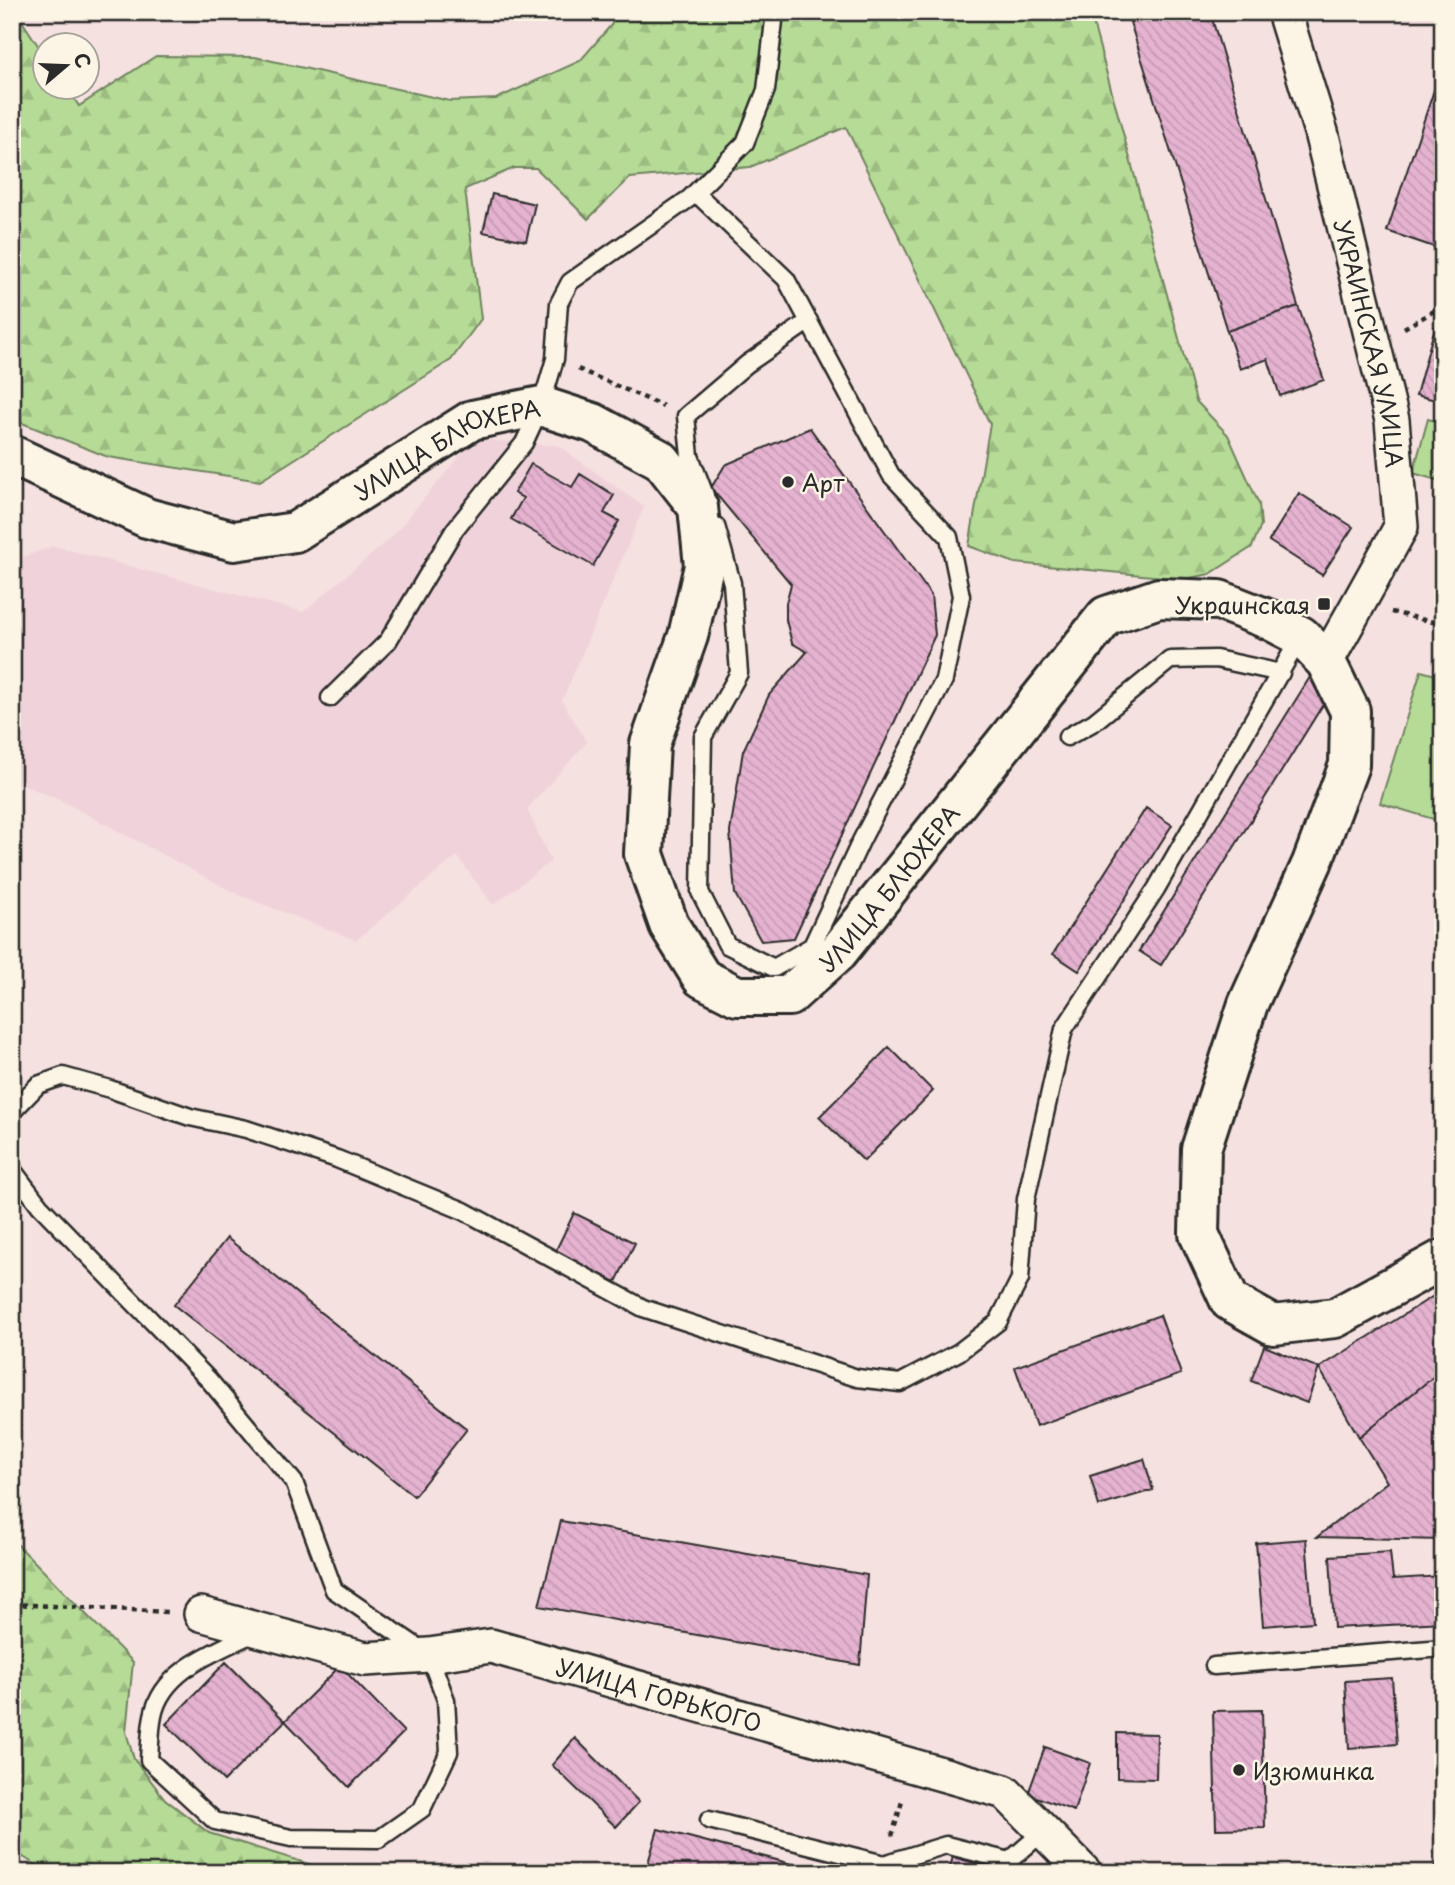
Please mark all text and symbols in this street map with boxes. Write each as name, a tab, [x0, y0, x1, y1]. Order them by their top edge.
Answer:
north arrow	[32, 32, 102, 102]
text: С	[67, 49, 99, 71]
street label: УКРАИНСКАЯ УЛИЦА	[1326, 216, 1413, 469]
street label: УЛИЦА БЛЮХЕРА	[347, 389, 543, 508]
place label: Арт	[802, 465, 845, 500]
marker: Арт	[780, 474, 796, 490]
place label: Украинская	[1175, 587, 1310, 622]
marker: Украинская	[1316, 596, 1332, 612]
street label: УЛИЦА БЛЮХЕРА	[810, 796, 967, 979]
street label: УЛИЦА ГОРЬКОГО	[553, 1648, 766, 1740]
place label: Изюминка	[1253, 1753, 1375, 1788]
marker: Изюминка	[1231, 1762, 1247, 1778]

